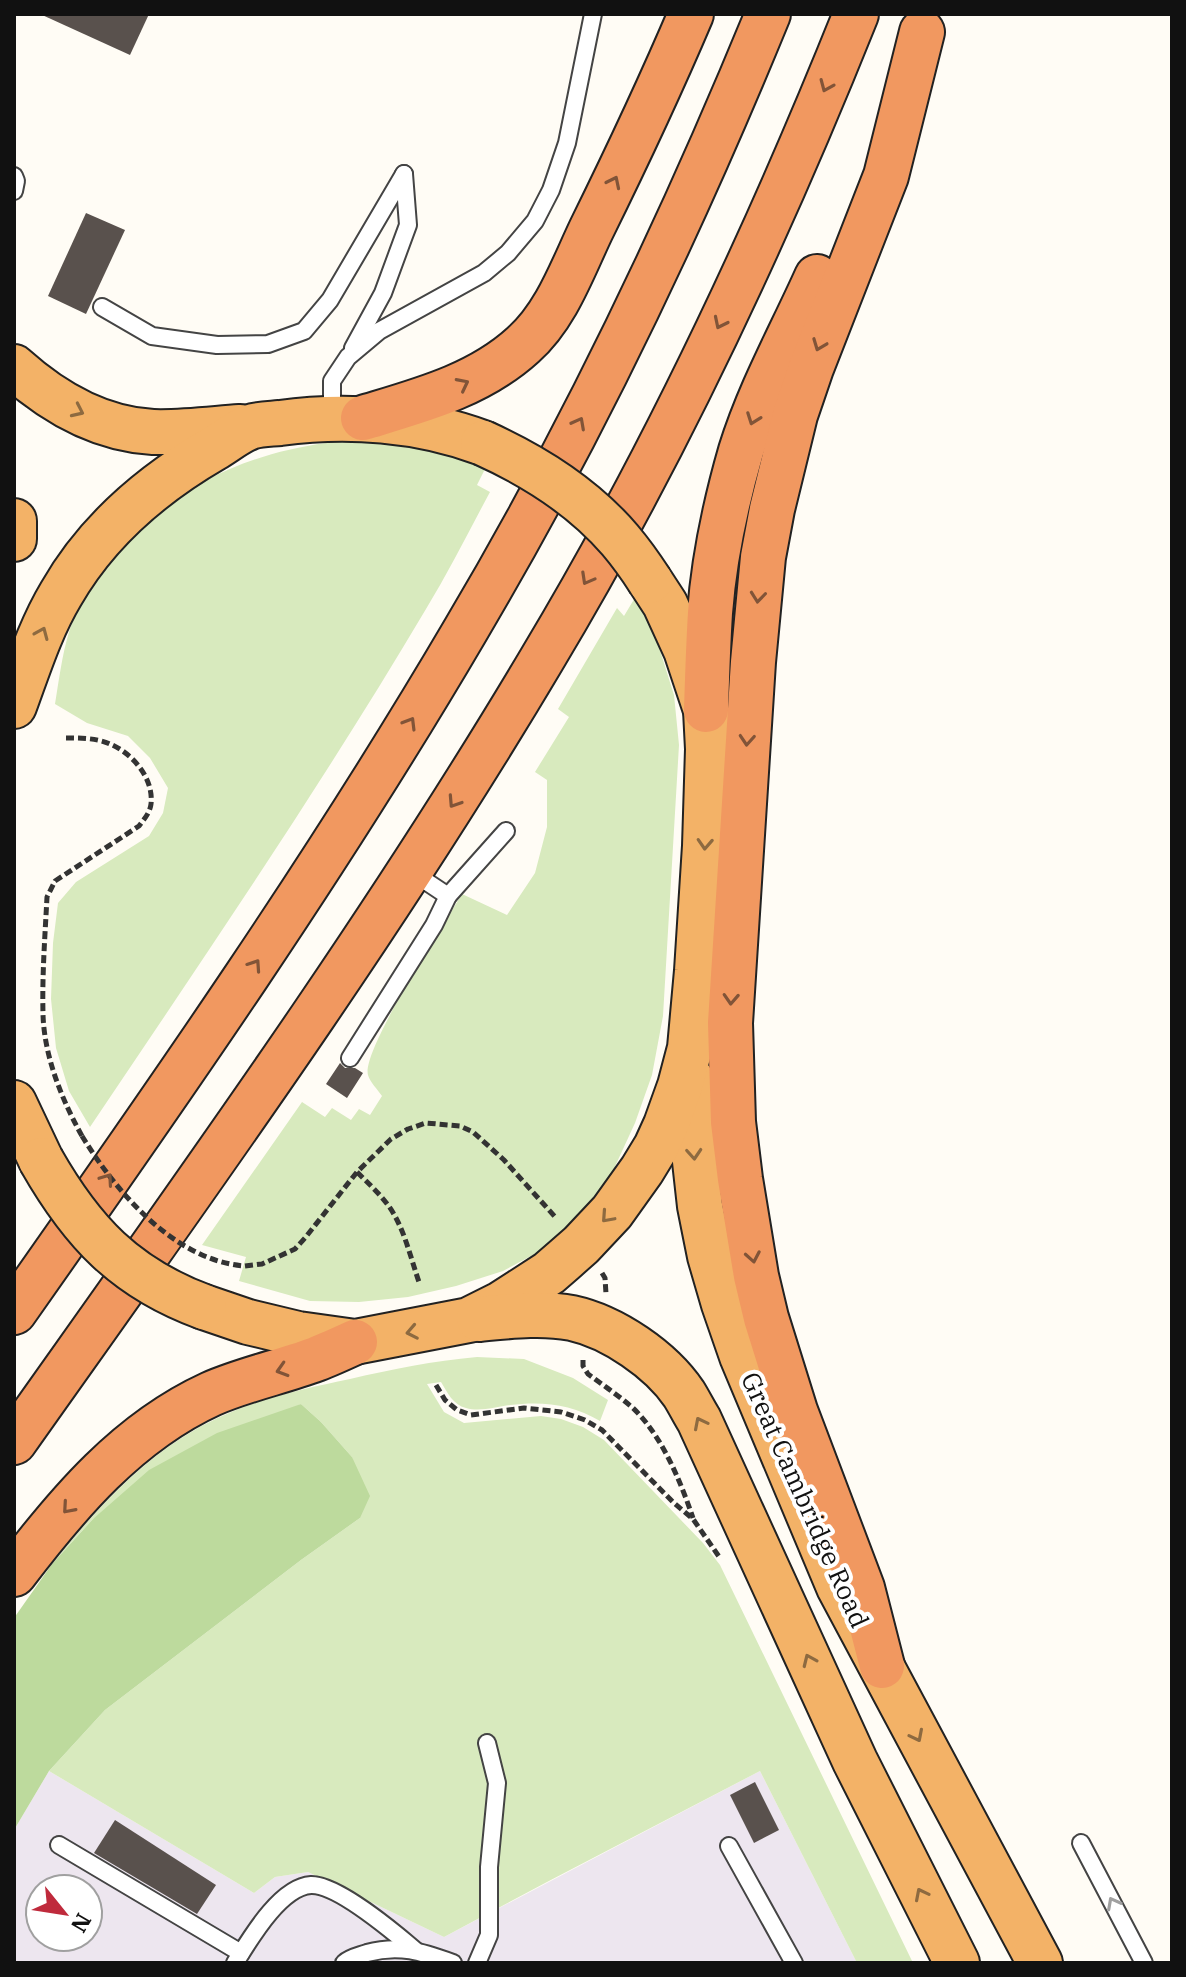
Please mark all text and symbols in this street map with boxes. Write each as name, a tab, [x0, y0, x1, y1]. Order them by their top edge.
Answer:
one-way arrow	[820, 78, 836, 92]
one-way arrow	[604, 175, 620, 190]
one-way arrow	[714, 315, 730, 330]
one-way arrow	[812, 337, 829, 351]
one-way arrow	[454, 378, 469, 394]
one-way arrow	[70, 401, 85, 417]
one-way arrow	[746, 411, 762, 425]
one-way arrow	[569, 417, 584, 432]
one-way arrow	[581, 570, 597, 585]
one-way arrow	[750, 591, 767, 604]
one-way arrow	[32, 627, 49, 641]
one-way arrow	[400, 717, 416, 732]
one-way arrow	[739, 733, 756, 746]
one-way arrow	[449, 793, 464, 808]
one-way arrow	[697, 838, 714, 851]
one-way arrow	[245, 960, 260, 974]
one-way arrow	[723, 993, 740, 1006]
one-way arrow	[686, 1148, 703, 1161]
one-way arrow	[97, 1174, 112, 1188]
one-way arrow	[603, 1207, 617, 1222]
one-way arrow	[743, 1251, 760, 1264]
one-way arrow	[405, 1323, 419, 1340]
one-way arrow	[276, 1360, 290, 1376]
street label: Great Cambridge Road	[734, 1367, 878, 1633]
one-way arrow	[694, 1417, 710, 1432]
one-way arrow	[63, 1499, 77, 1513]
one-way arrow	[802, 1653, 818, 1668]
one-way arrow	[908, 1727, 923, 1742]
north arrow	[24, 1873, 104, 1953]
one-way arrow	[915, 1888, 930, 1902]
one-way arrow	[1107, 1896, 1122, 1911]
text: N	[65, 1908, 99, 1938]

